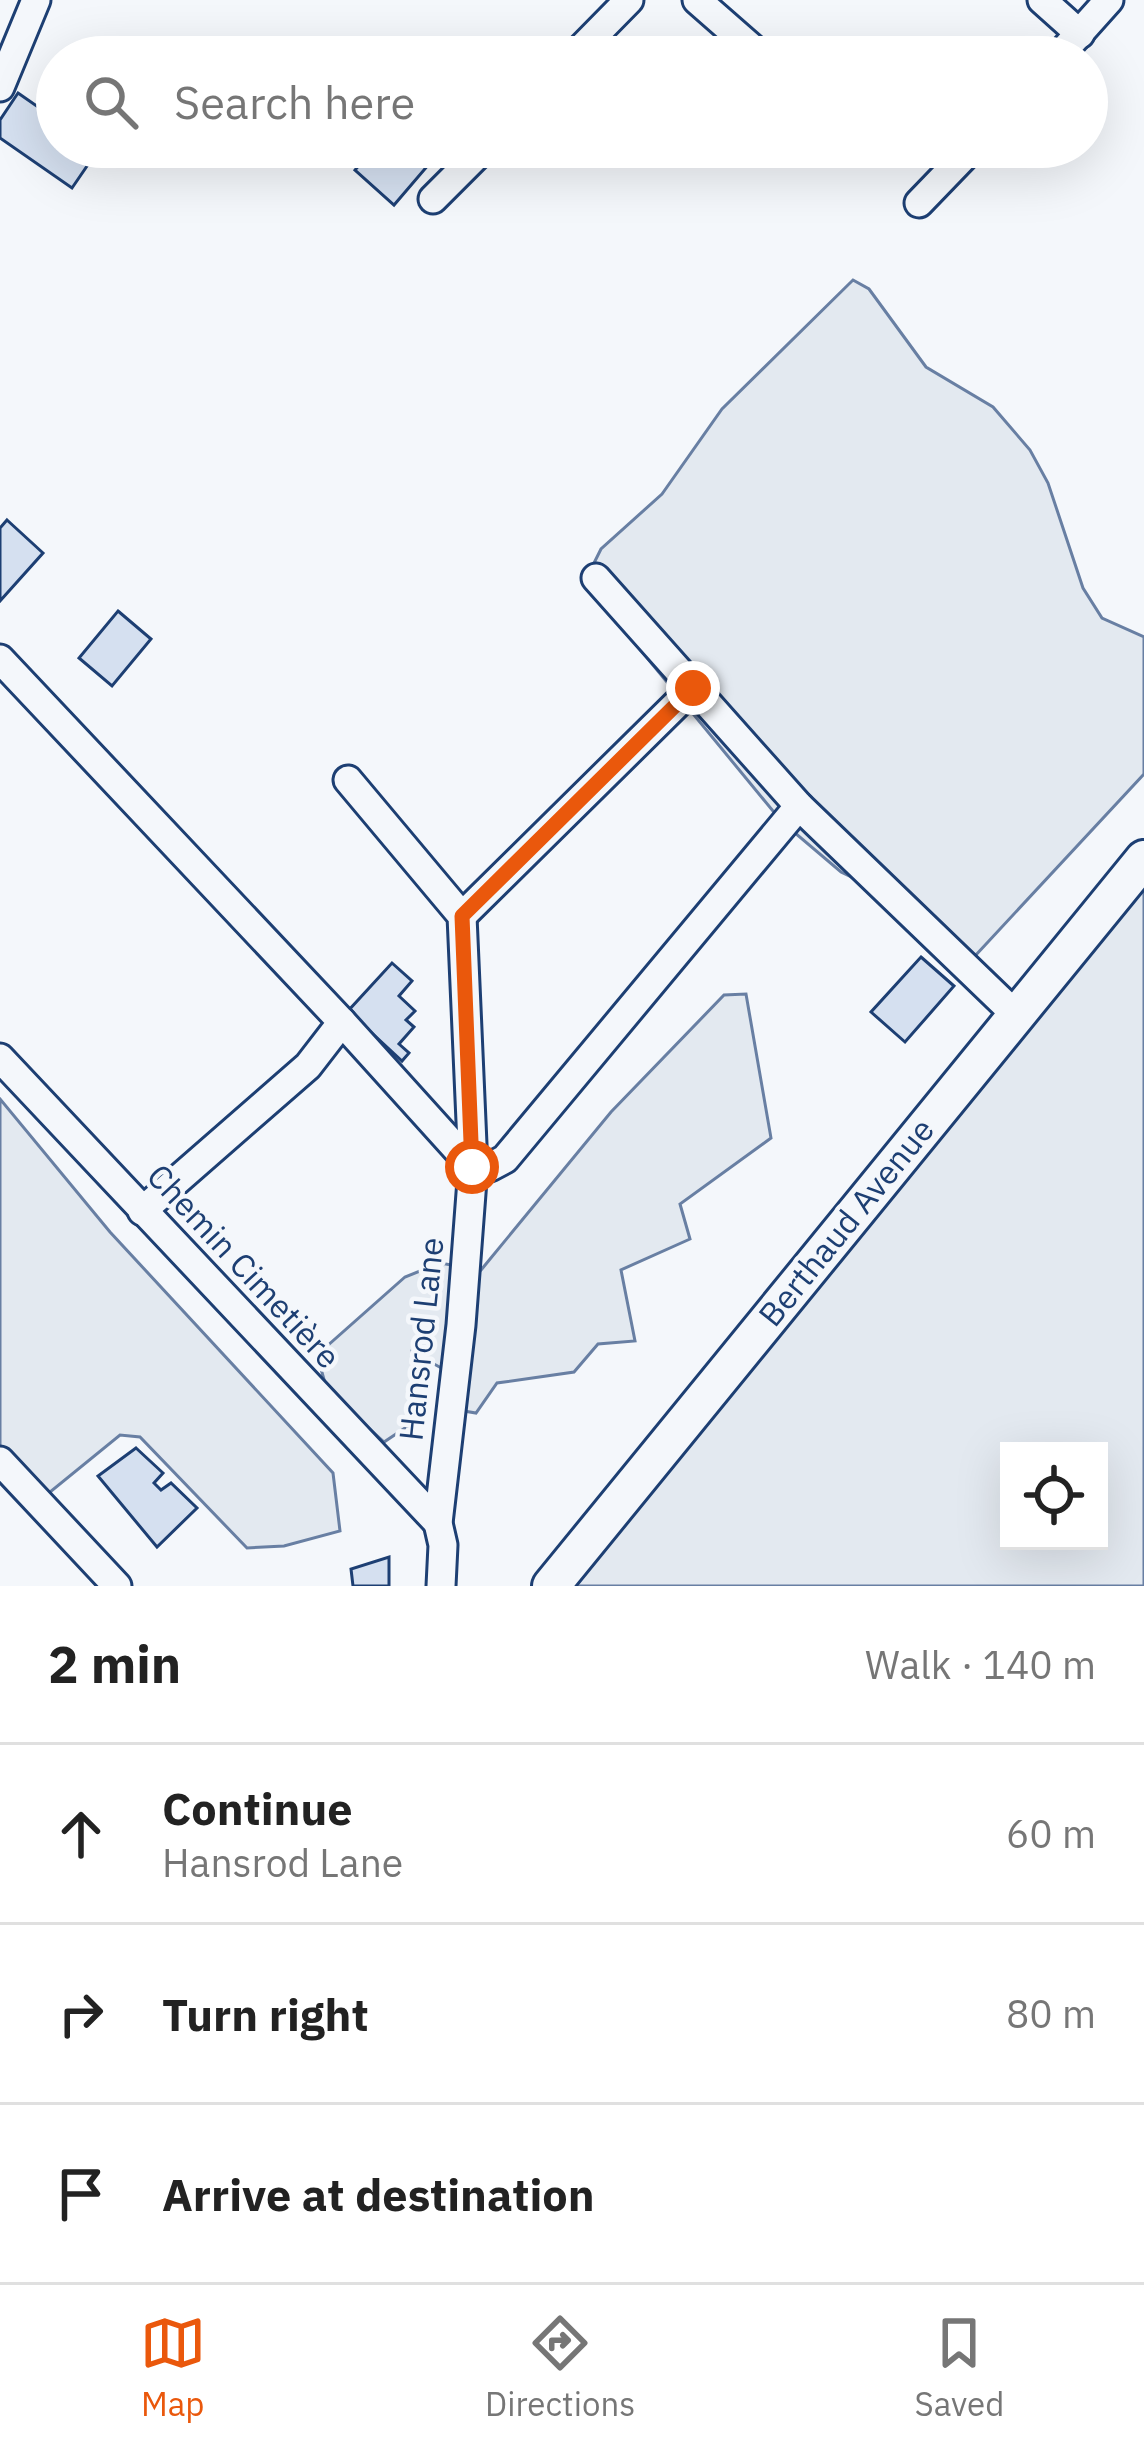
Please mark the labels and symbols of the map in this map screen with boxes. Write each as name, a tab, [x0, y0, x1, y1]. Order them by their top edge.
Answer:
route end	[666, 661, 720, 715]
street label: Berthaud Avenue	[748, 1109, 943, 1335]
route start	[445, 1140, 499, 1194]
street label: Chemin Cimetière	[138, 1154, 350, 1377]
street label: Hansrod Lane	[388, 1235, 453, 1443]

